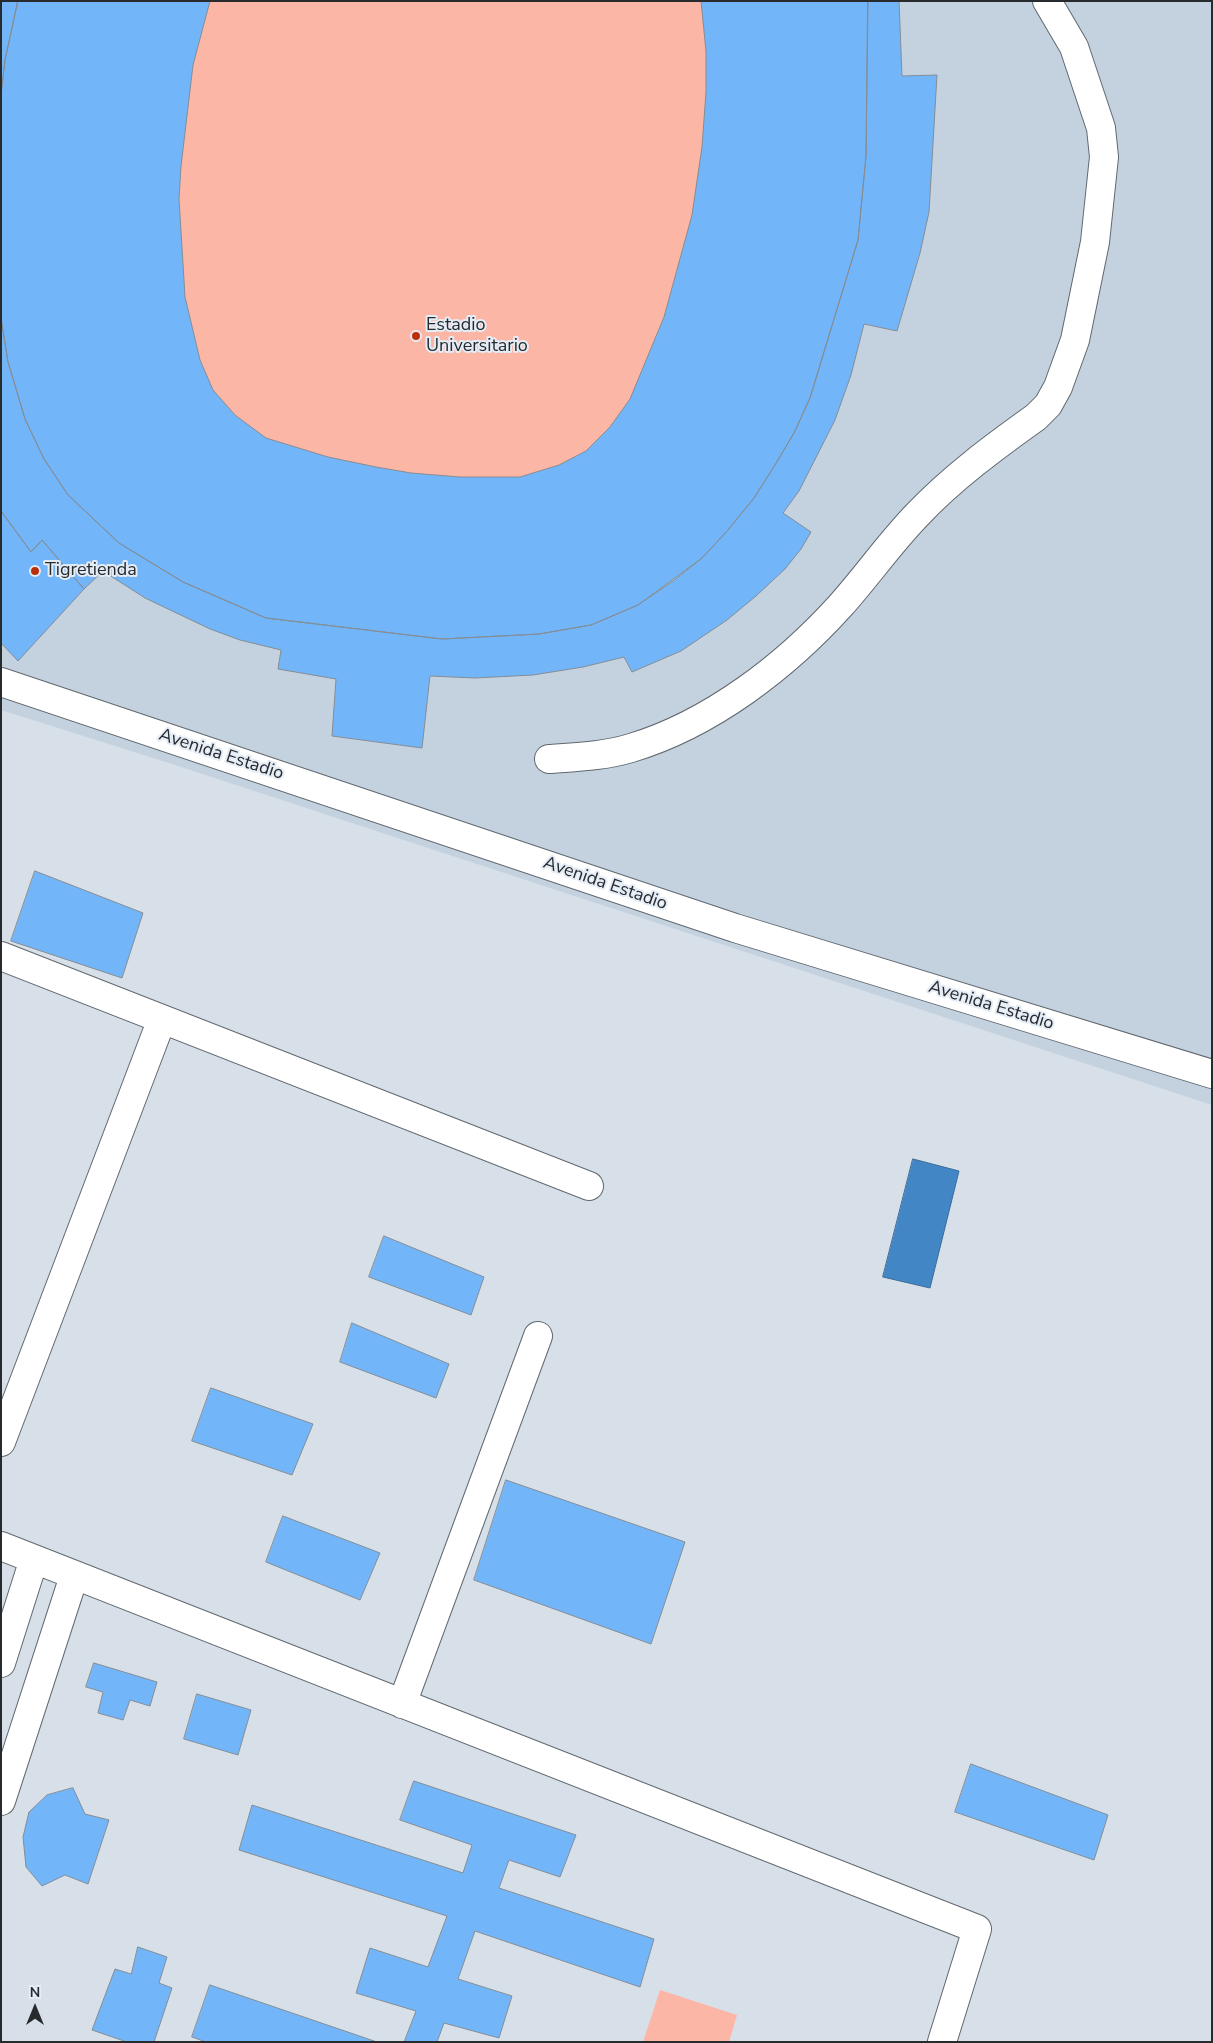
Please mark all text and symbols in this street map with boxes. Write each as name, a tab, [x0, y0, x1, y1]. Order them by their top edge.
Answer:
place label: Estadio Universitario	[426, 315, 528, 358]
marker: Estadio Universitario	[410, 330, 422, 342]
place label: Tigretienda	[45, 560, 137, 582]
marker: Tigretienda	[29, 565, 41, 577]
street label: Avenida Estadio	[156, 725, 286, 785]
street label: Avenida Estadio	[540, 853, 670, 915]
street label: Avenida Estadio	[926, 977, 1056, 1035]
north arrow	[10, 1983, 60, 2033]
text: N	[30, 1983, 40, 2002]

